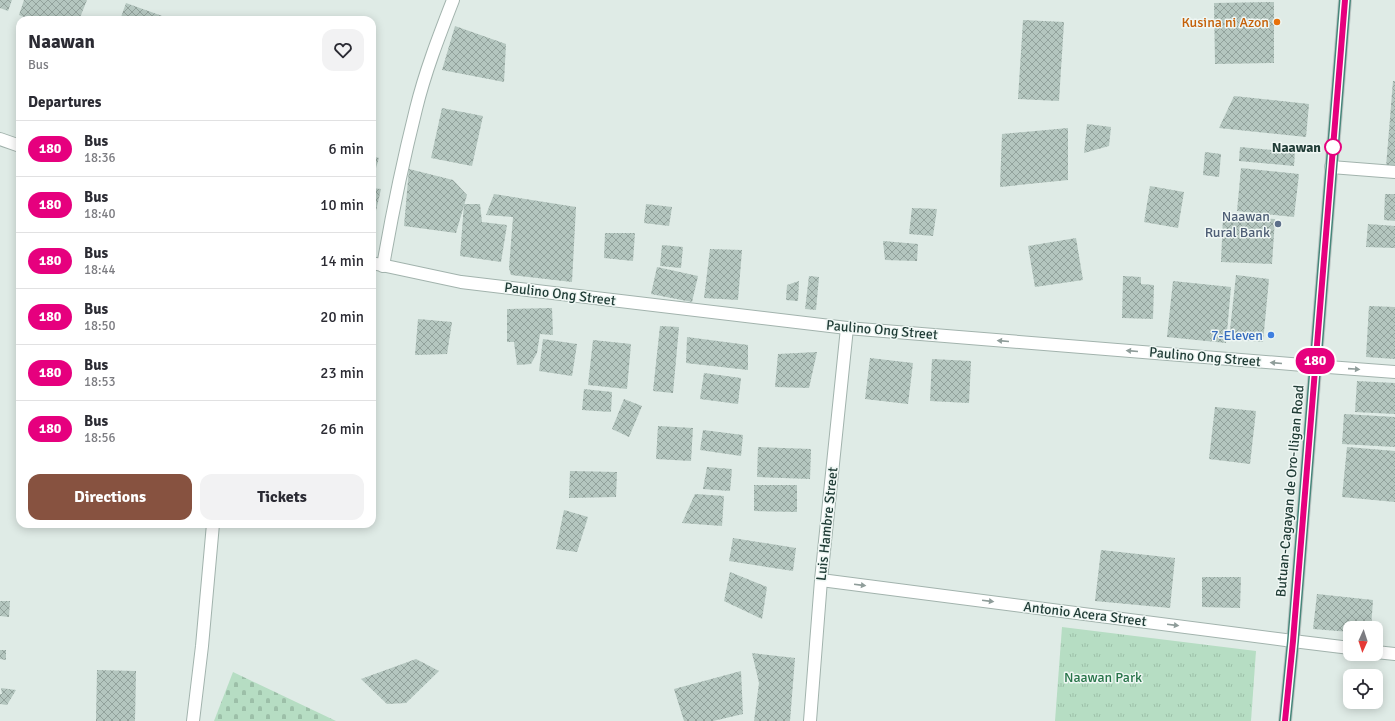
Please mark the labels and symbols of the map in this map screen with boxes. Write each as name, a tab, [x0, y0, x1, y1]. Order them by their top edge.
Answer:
place label: Kusina ni Azon	[1181, 14, 1269, 31]
marker: Kusina ni Azon	[1272, 17, 1282, 27]
marker: Naawan	[1324, 138, 1342, 156]
place label: Naawan	[1272, 139, 1321, 156]
place label: Naawan Rural Bank	[1205, 208, 1270, 241]
marker: Naawan Rural Bank	[1273, 219, 1283, 229]
street label: Paulino Ong Street	[503, 279, 617, 309]
street label: Paulino Ong Street	[825, 317, 939, 343]
place label: 7-Eleven	[1211, 327, 1263, 344]
marker: 7-Eleven	[1266, 330, 1276, 340]
one-way arrow	[997, 337, 1009, 344]
street label: Paulino Ong Street	[1148, 344, 1262, 370]
one-way arrow	[1126, 348, 1138, 355]
line badge: 180	[1292, 348, 1338, 374]
one-way arrow	[1270, 359, 1282, 366]
one-way arrow	[1348, 365, 1360, 372]
street label: Butuan-Cagayan de Oro-Iligan Road	[1272, 384, 1308, 598]
street label: Luis Hambre Street	[813, 466, 841, 582]
one-way arrow	[853, 581, 866, 588]
one-way arrow	[982, 598, 994, 604]
street label: Antonio Acera Street	[1023, 598, 1148, 630]
north arrow	[1343, 621, 1383, 661]
one-way arrow	[1167, 622, 1179, 628]
park label: Naawan Park	[1064, 669, 1142, 686]

